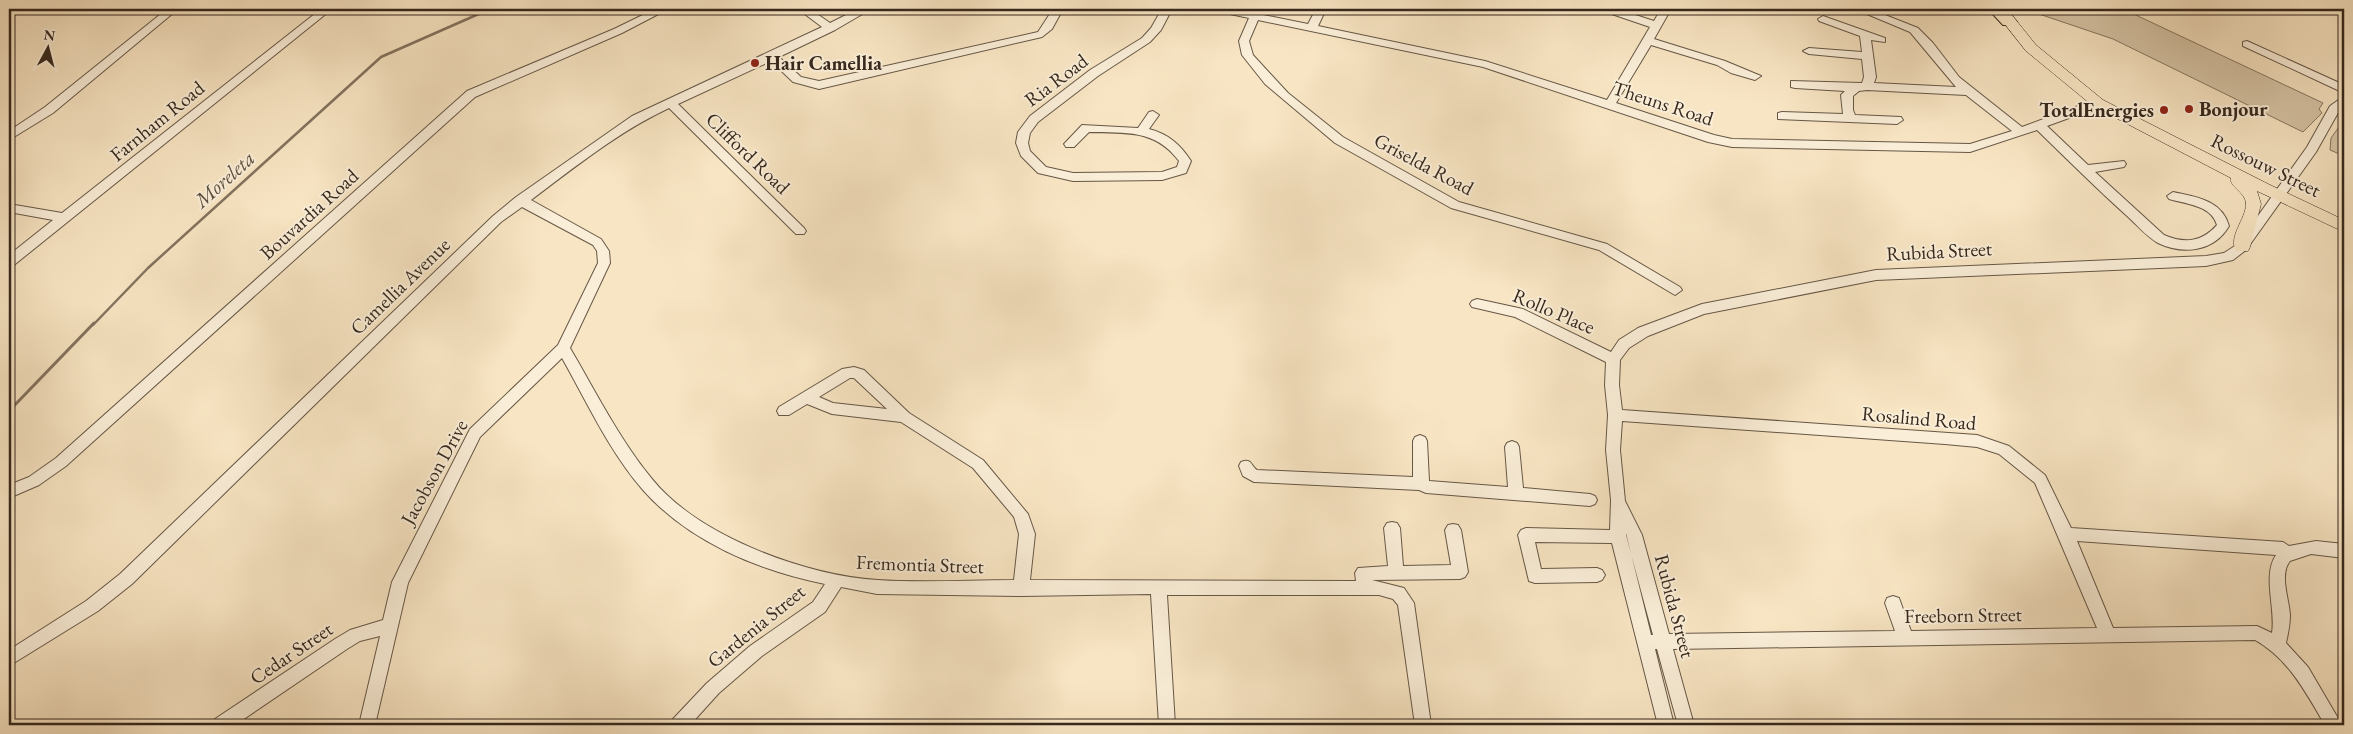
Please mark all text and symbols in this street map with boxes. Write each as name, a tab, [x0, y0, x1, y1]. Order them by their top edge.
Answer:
north arrow	[22, 22, 72, 72]
text: N	[43, 25, 57, 45]
street label: Ria Road	[1019, 47, 1094, 112]
place label: Hair Camellia	[765, 50, 882, 76]
marker: Hair Camellia	[749, 57, 761, 69]
street label: Farnham Road	[104, 74, 210, 167]
street label: Theuns Road	[1609, 74, 1718, 132]
place label: Bonjour	[2199, 96, 2268, 122]
place label: TotalEnergies	[2039, 97, 2154, 123]
marker: Bonjour	[2183, 103, 2195, 115]
marker: TotalEnergies	[2158, 104, 2170, 116]
street label: Clifford Road	[700, 106, 796, 200]
street label: Griselda Road	[1370, 127, 1479, 202]
street label: Rossouw Street	[2207, 127, 2326, 203]
water label: Moreleta	[186, 145, 260, 215]
street label: Bouvardia Road	[254, 162, 364, 265]
street label: Camellia Avenue	[344, 232, 456, 340]
street label: Rubida Street	[1885, 235, 1993, 267]
street label: Rollo Place	[1509, 282, 1599, 340]
street label: Rosalind Road	[1861, 400, 1978, 436]
street label: Jacobson Drive	[393, 415, 474, 531]
street label: Fremontia Street	[856, 549, 985, 579]
street label: Rubida Street	[1649, 551, 1701, 661]
street label: Gardenia Street	[702, 578, 811, 673]
street label: Freeborn Street	[1904, 601, 2023, 629]
street label: Cedar Street	[245, 615, 338, 690]

